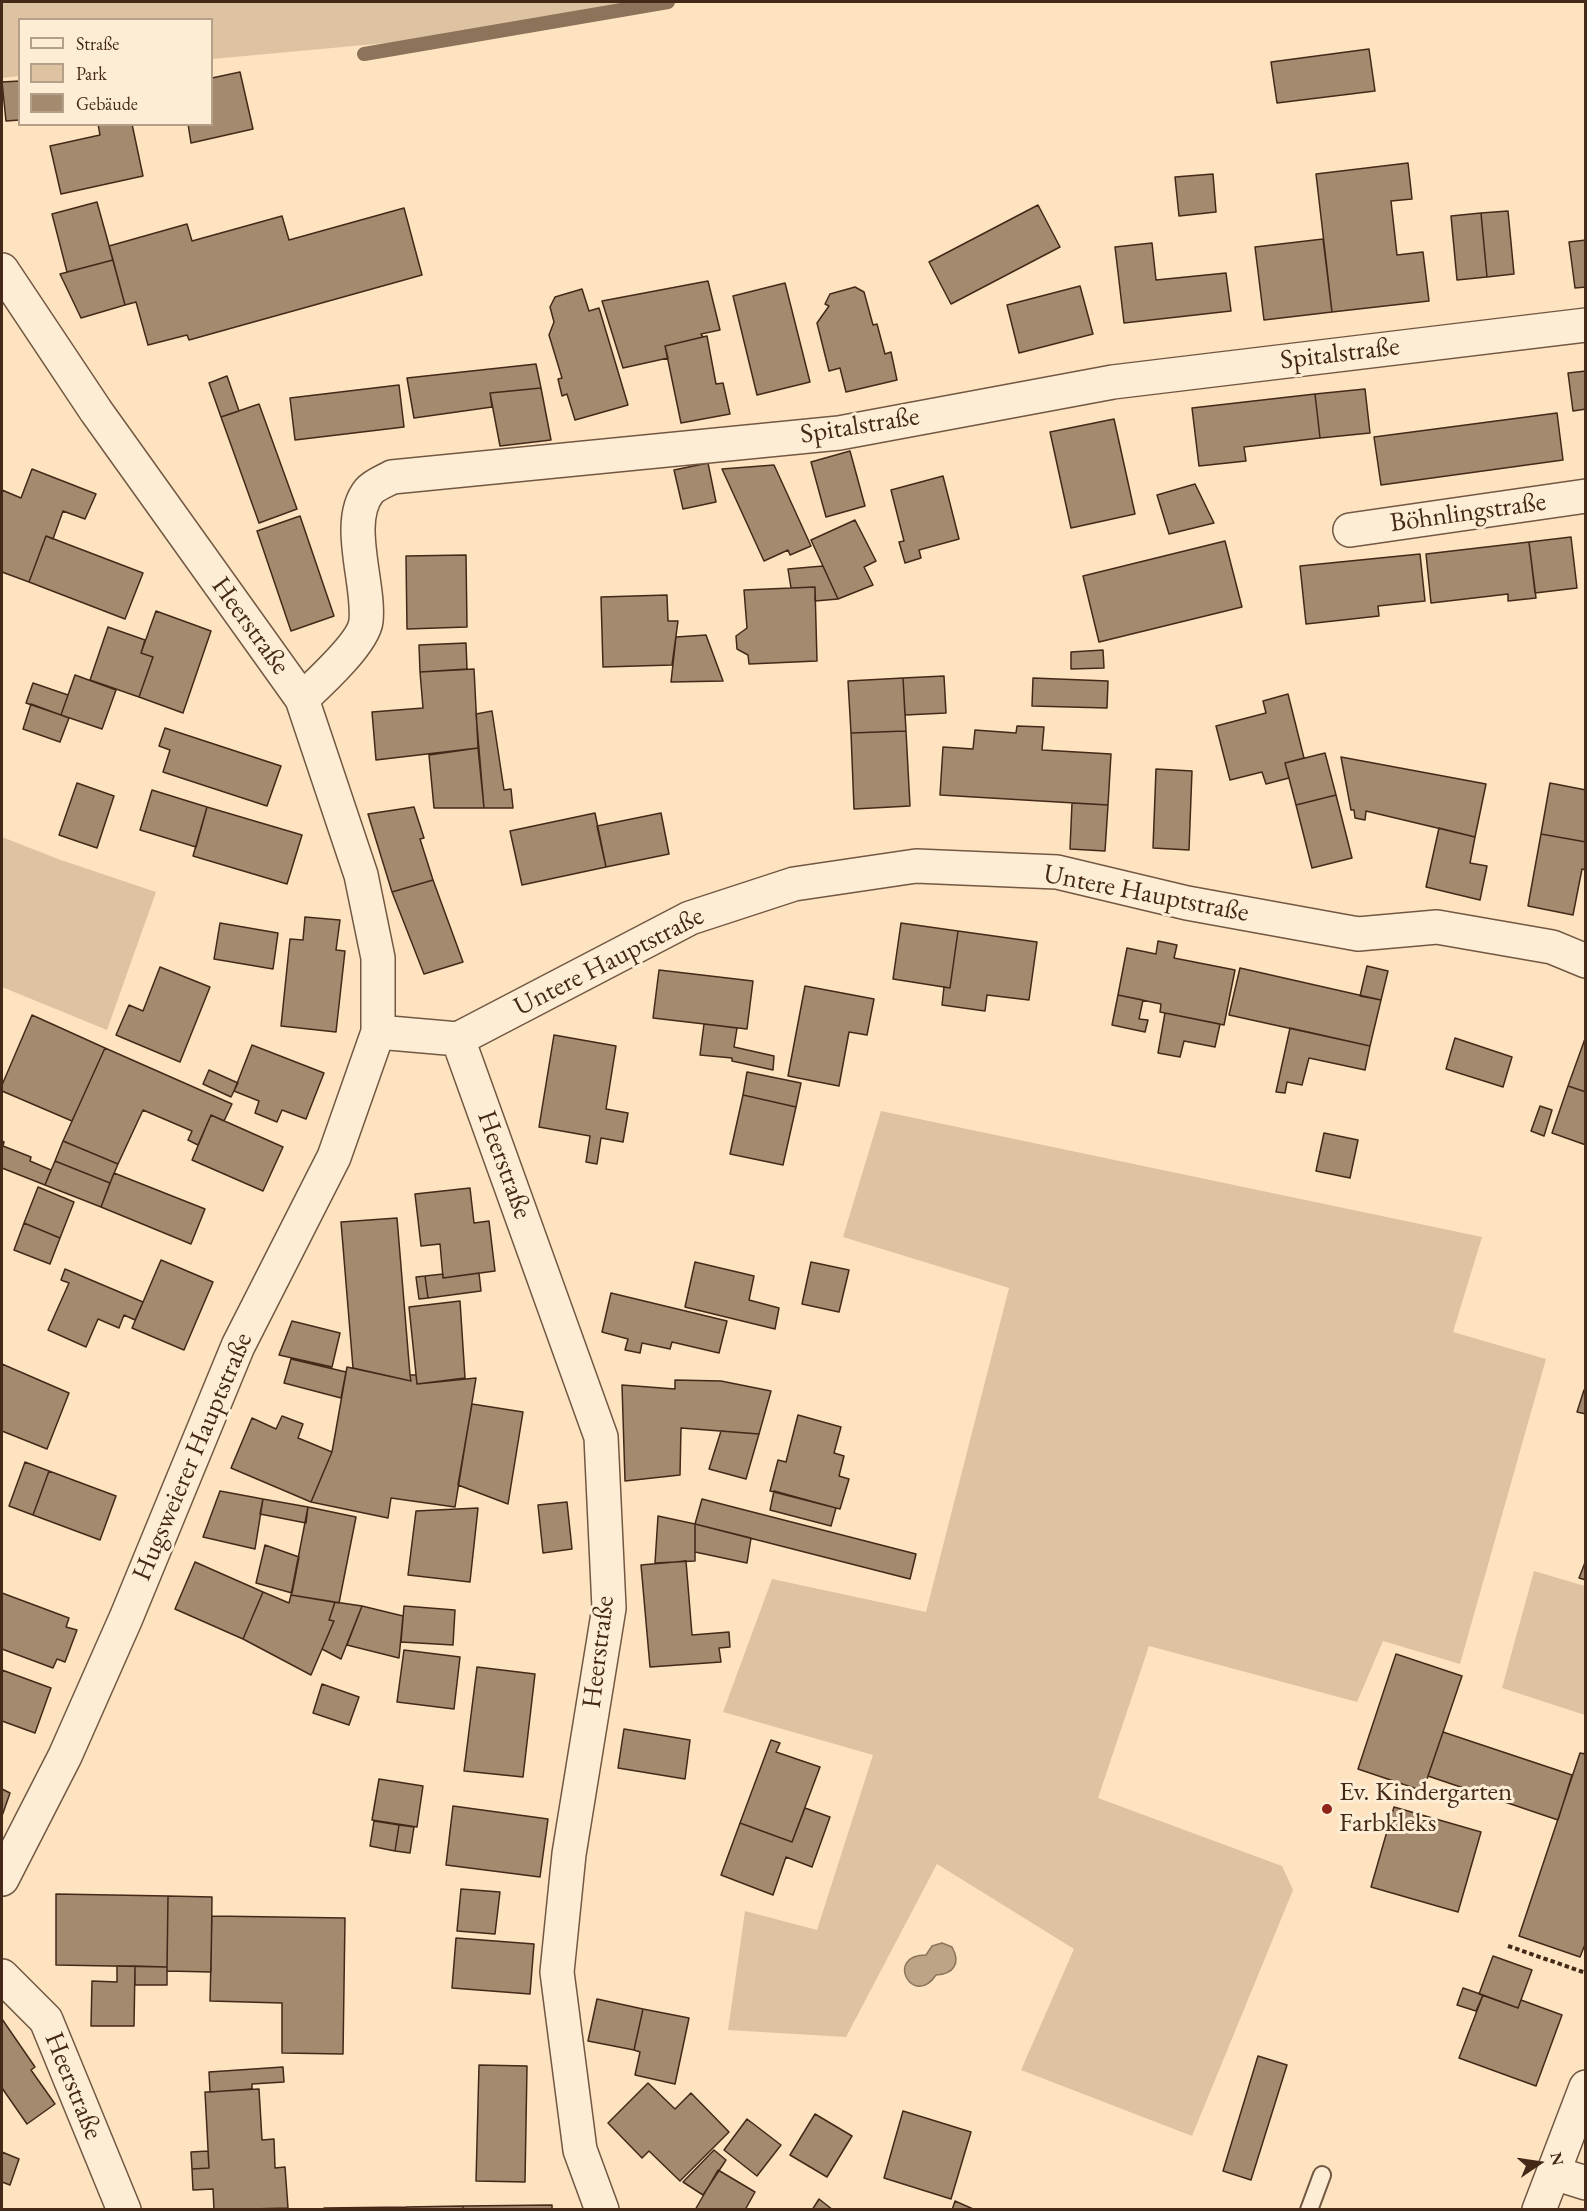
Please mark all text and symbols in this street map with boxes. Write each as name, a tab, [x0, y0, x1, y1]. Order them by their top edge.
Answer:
legend	[18, 18, 213, 126]
text: Straße	[76, 32, 119, 55]
text: Park	[76, 62, 107, 85]
text: Gebäude	[76, 92, 138, 115]
street label: Spitalstraße	[1278, 331, 1402, 377]
street label: Spitalstraße	[798, 401, 922, 451]
street label: Böhnlingstraße	[1388, 486, 1548, 540]
street label: Heerstraße	[204, 571, 296, 681]
street label: Untere Hauptstraße	[1041, 858, 1251, 930]
street label: Untere Hauptstraße	[509, 900, 709, 1024]
street label: Heerstraße	[469, 1106, 539, 1224]
street label: Hugsweierer Hauptstraße	[126, 1328, 260, 1586]
street label: Heerstraße	[576, 1594, 622, 1710]
place label: Ev. Kindergarten Farbkleks	[1339, 1777, 1512, 1840]
marker: Ev. Kindergarten Farbkleks	[1320, 1802, 1334, 1816]
street label: Heerstraße	[37, 2028, 109, 2144]
north arrow	[1509, 2133, 1569, 2193]
text: N	[1545, 2150, 1569, 2168]

